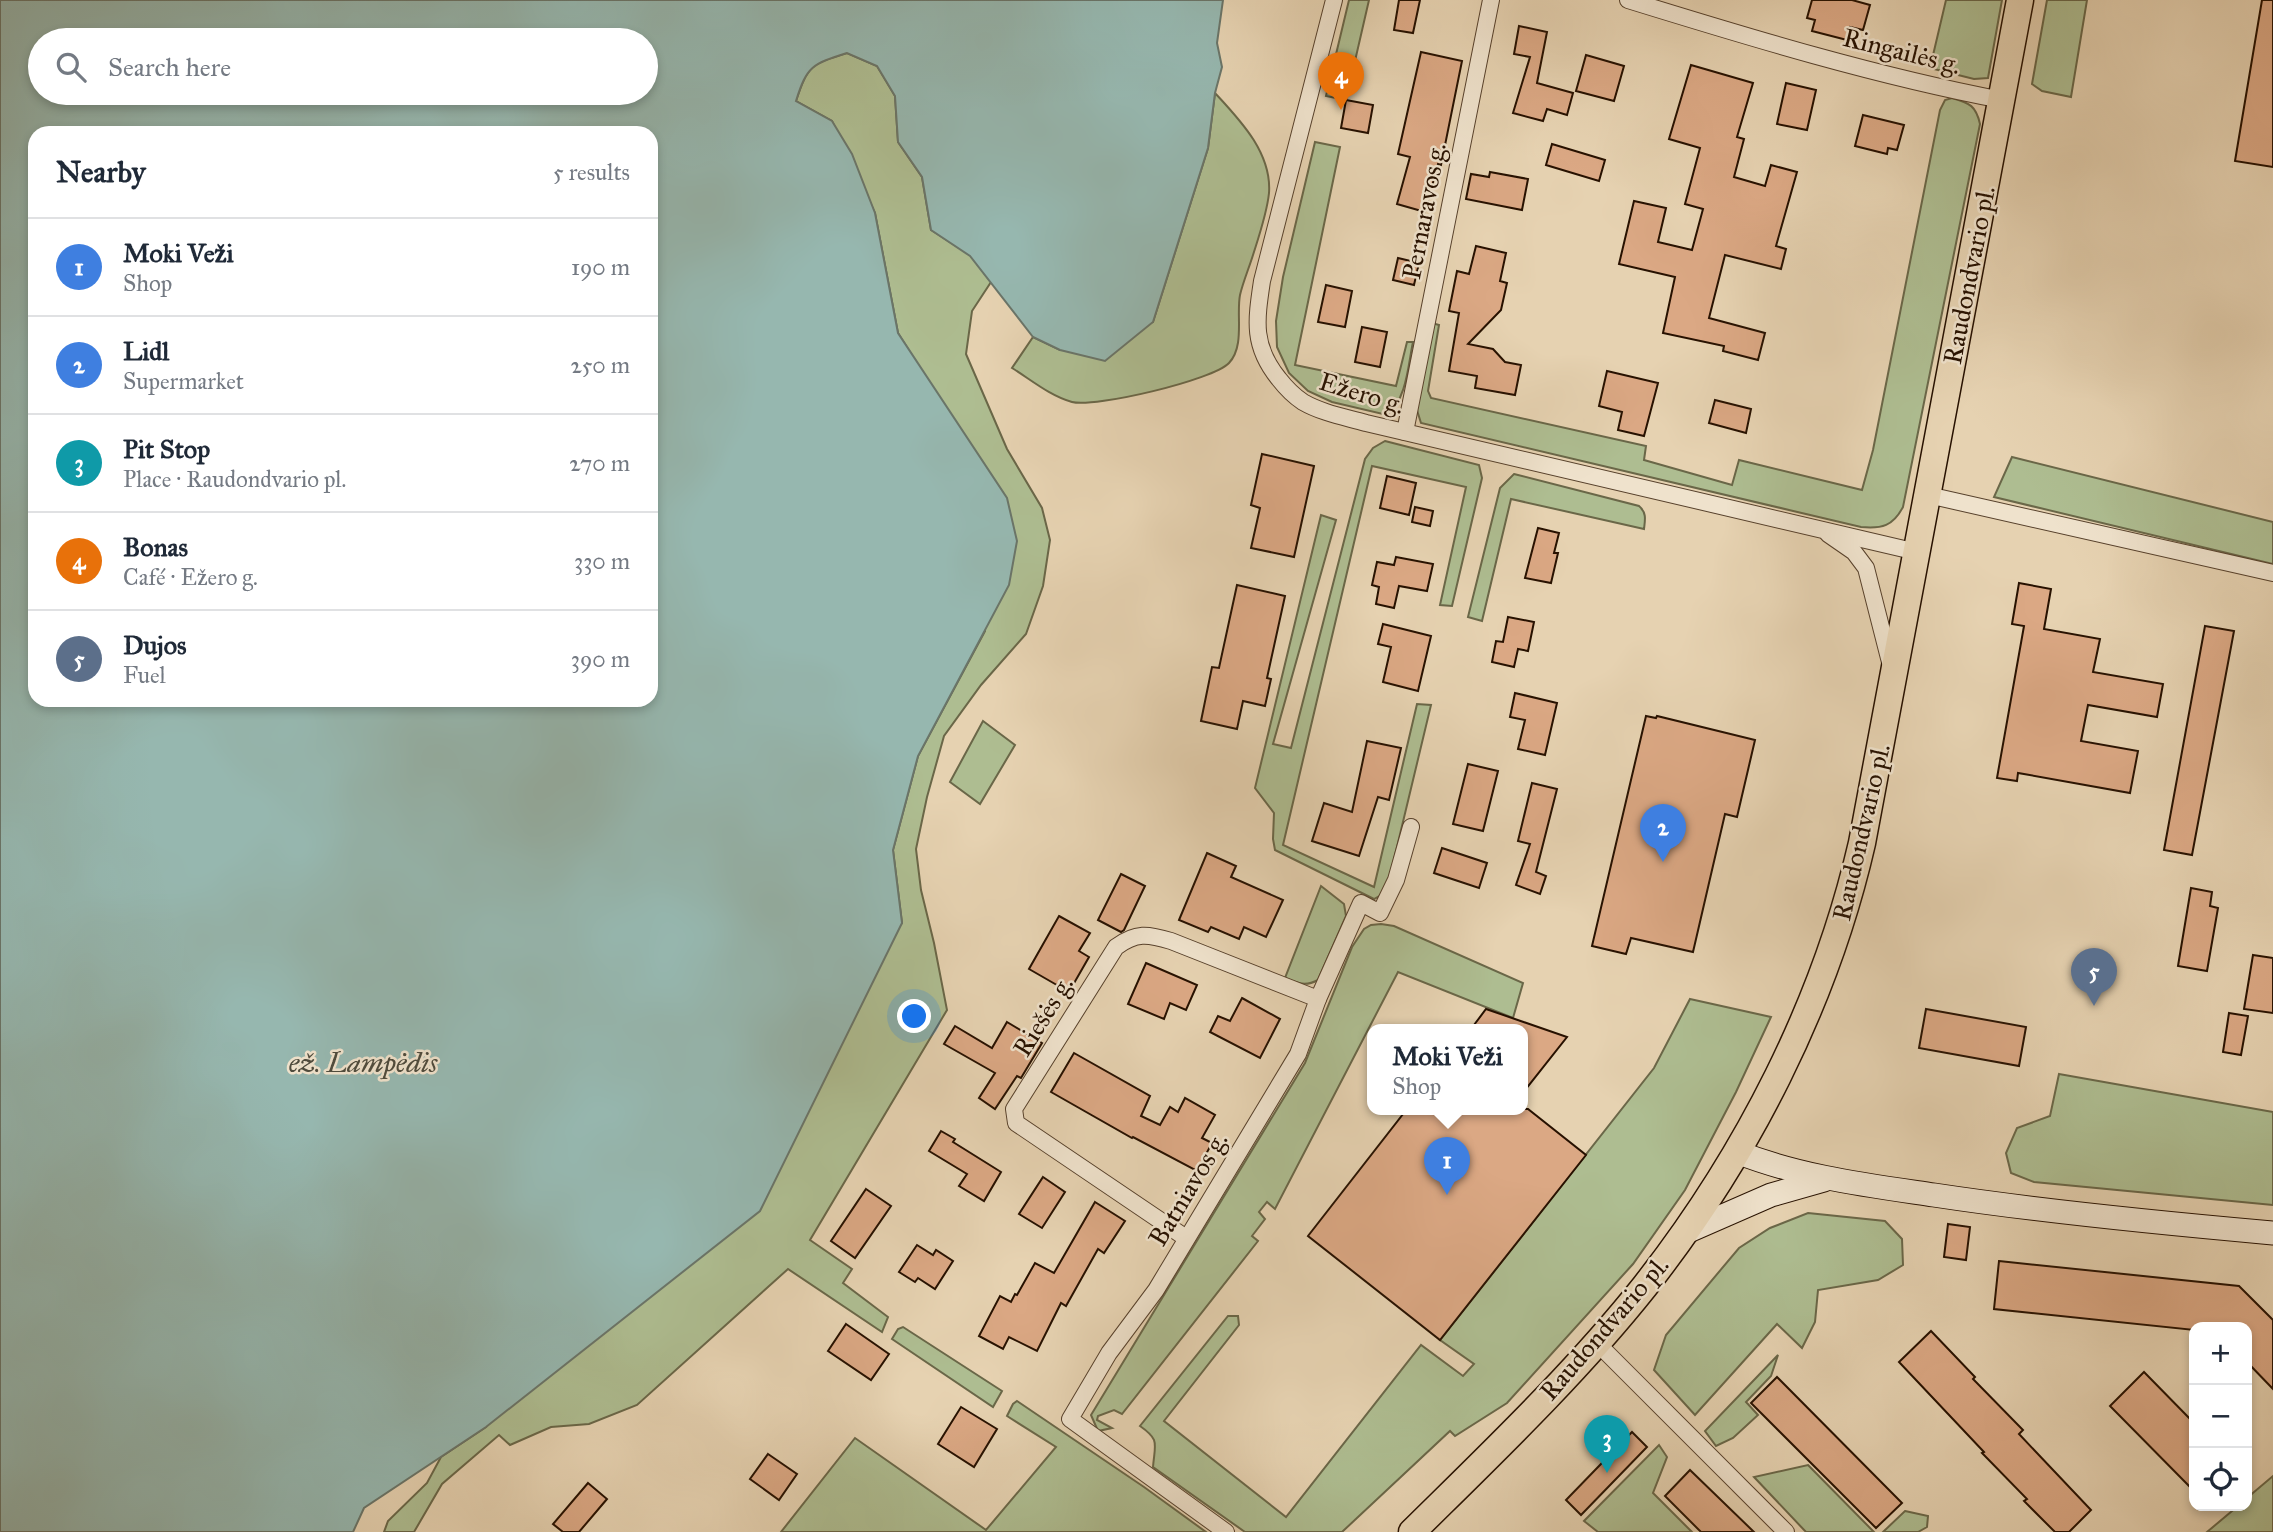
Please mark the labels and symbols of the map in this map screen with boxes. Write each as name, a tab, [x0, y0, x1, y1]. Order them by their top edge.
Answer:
street label: Ringailės g.	[1840, 21, 1964, 81]
pin: 4	[1318, 52, 1364, 110]
street label: Pernaravos g.	[1395, 140, 1453, 282]
street label: Raudondvario pl.	[1936, 183, 2002, 367]
street label: Ežero g.	[1315, 365, 1409, 421]
street label: Raudondvario pl.	[1825, 740, 1897, 924]
pin: 2	[1640, 804, 1686, 862]
pin: 5	[2071, 948, 2117, 1006]
street label: Riešės g.	[1006, 970, 1080, 1062]
your location	[897, 999, 931, 1033]
water label: ež. Lampėdis	[289, 1045, 438, 1080]
street label: Batniavos g.	[1141, 1126, 1235, 1252]
pin: 1	[1424, 1137, 1470, 1195]
street label: Raudondvario pl.	[1533, 1249, 1675, 1407]
pin: 3	[1584, 1415, 1630, 1473]

